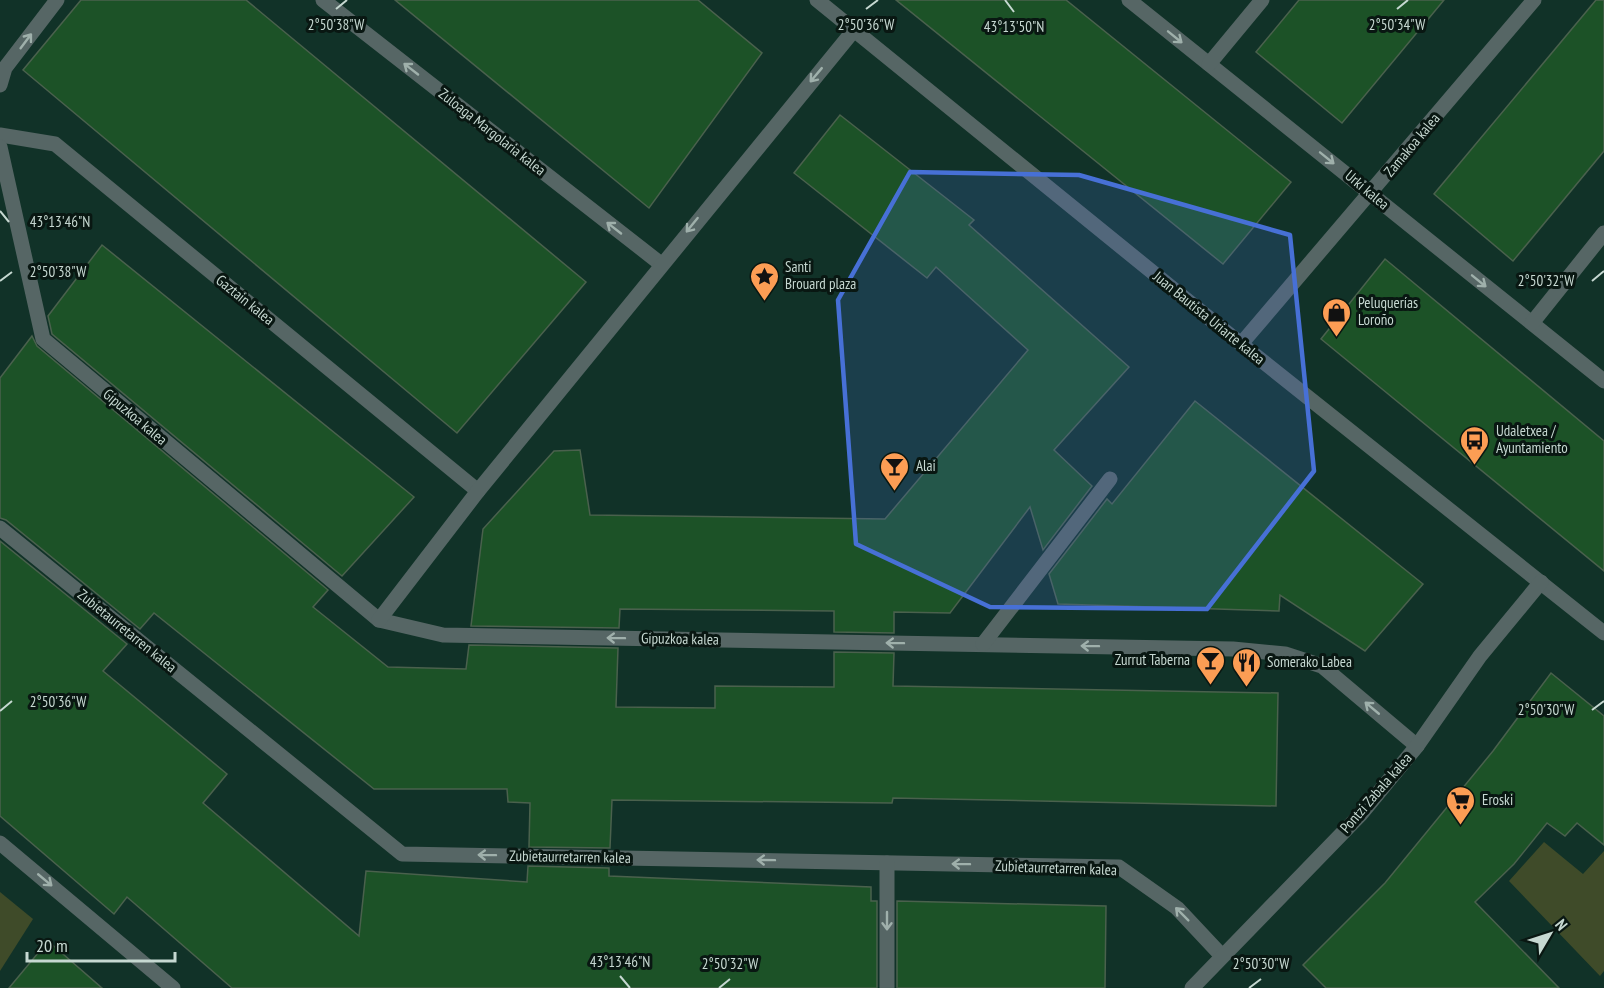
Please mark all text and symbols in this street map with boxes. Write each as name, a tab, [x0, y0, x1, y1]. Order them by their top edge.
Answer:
text: 2°50'38"W	[308, 15, 364, 34]
text: 2°50'36"W	[838, 15, 894, 34]
text: 2°50'34"W	[1369, 15, 1425, 34]
text: 43°13'50"N	[984, 17, 1044, 36]
one-way arrow	[1167, 30, 1183, 43]
one-way arrow	[19, 34, 32, 50]
one-way arrow	[404, 63, 420, 76]
one-way arrow	[810, 67, 823, 83]
street label: Zuloaga Margolaria kalea	[435, 84, 550, 179]
street label: Zamakoa kalea	[1380, 109, 1444, 180]
one-way arrow	[1319, 151, 1335, 164]
street label: Urki kalea	[1341, 166, 1393, 214]
text: 43°13'46"N	[30, 212, 90, 231]
one-way arrow	[686, 217, 699, 233]
one-way arrow	[607, 222, 623, 235]
place label: Santi Brouard plaza	[785, 257, 856, 293]
place icon: Santi Brouard plaza	[748, 260, 780, 302]
text: 2°50'38"W	[30, 262, 86, 281]
street label: Juan Bautista Uriarte kalea	[1149, 266, 1269, 368]
street label: Gaztain kalea	[212, 270, 278, 329]
text: 2°50'32"W	[1518, 271, 1574, 290]
one-way arrow	[1471, 274, 1487, 287]
place label: Peluquerías Loroño	[1358, 293, 1418, 329]
shop icon: Peluquerías Loroño	[1321, 296, 1353, 338]
street label: Gipuzkoa kalea	[99, 384, 171, 449]
place label: Udaletxea / Ayuntamiento	[1496, 421, 1568, 457]
bus stop icon: Udaletxea / Ayuntamiento	[1459, 424, 1491, 466]
bar icon: Alai	[879, 450, 911, 492]
place label: Alai	[916, 456, 936, 475]
street label: Zubietaurretarren kalea	[74, 585, 181, 676]
street label: Gipuzkoa kalea	[641, 628, 719, 649]
one-way arrow	[607, 632, 627, 644]
one-way arrow	[885, 637, 905, 648]
one-way arrow	[1080, 641, 1100, 652]
bar icon: Zurrut Taberna	[1195, 644, 1227, 686]
restaurant icon: Somerako Labea	[1230, 646, 1262, 688]
place label: Zurrut Taberna	[1115, 650, 1190, 669]
place label: Somerako Labea	[1267, 652, 1352, 671]
text: 2°50'36"W	[30, 692, 86, 711]
text: 2°50'30"W	[1518, 700, 1574, 719]
one-way arrow	[1364, 702, 1380, 715]
street label: Pontzi Zabala kalea	[1336, 749, 1416, 837]
supermarket icon: Eroski	[1445, 784, 1477, 826]
place label: Eroski	[1482, 790, 1513, 809]
street label: Zubietaurretarren kalea	[509, 846, 631, 867]
one-way arrow	[477, 849, 497, 861]
one-way arrow	[756, 855, 776, 866]
street label: Zubietaurretarren kalea	[995, 856, 1117, 879]
one-way arrow	[951, 858, 971, 870]
one-way arrow	[37, 874, 53, 887]
north arrow	[1520, 904, 1580, 964]
one-way arrow	[1175, 907, 1190, 922]
one-way arrow	[881, 911, 893, 931]
text: N	[1551, 915, 1572, 934]
scale bar	[27, 925, 176, 963]
text: 20 m	[36, 934, 68, 957]
text: 43°13'46"N	[590, 952, 650, 971]
text: 2°50'32"W	[702, 954, 758, 973]
text: 2°50'30"W	[1233, 954, 1289, 973]

